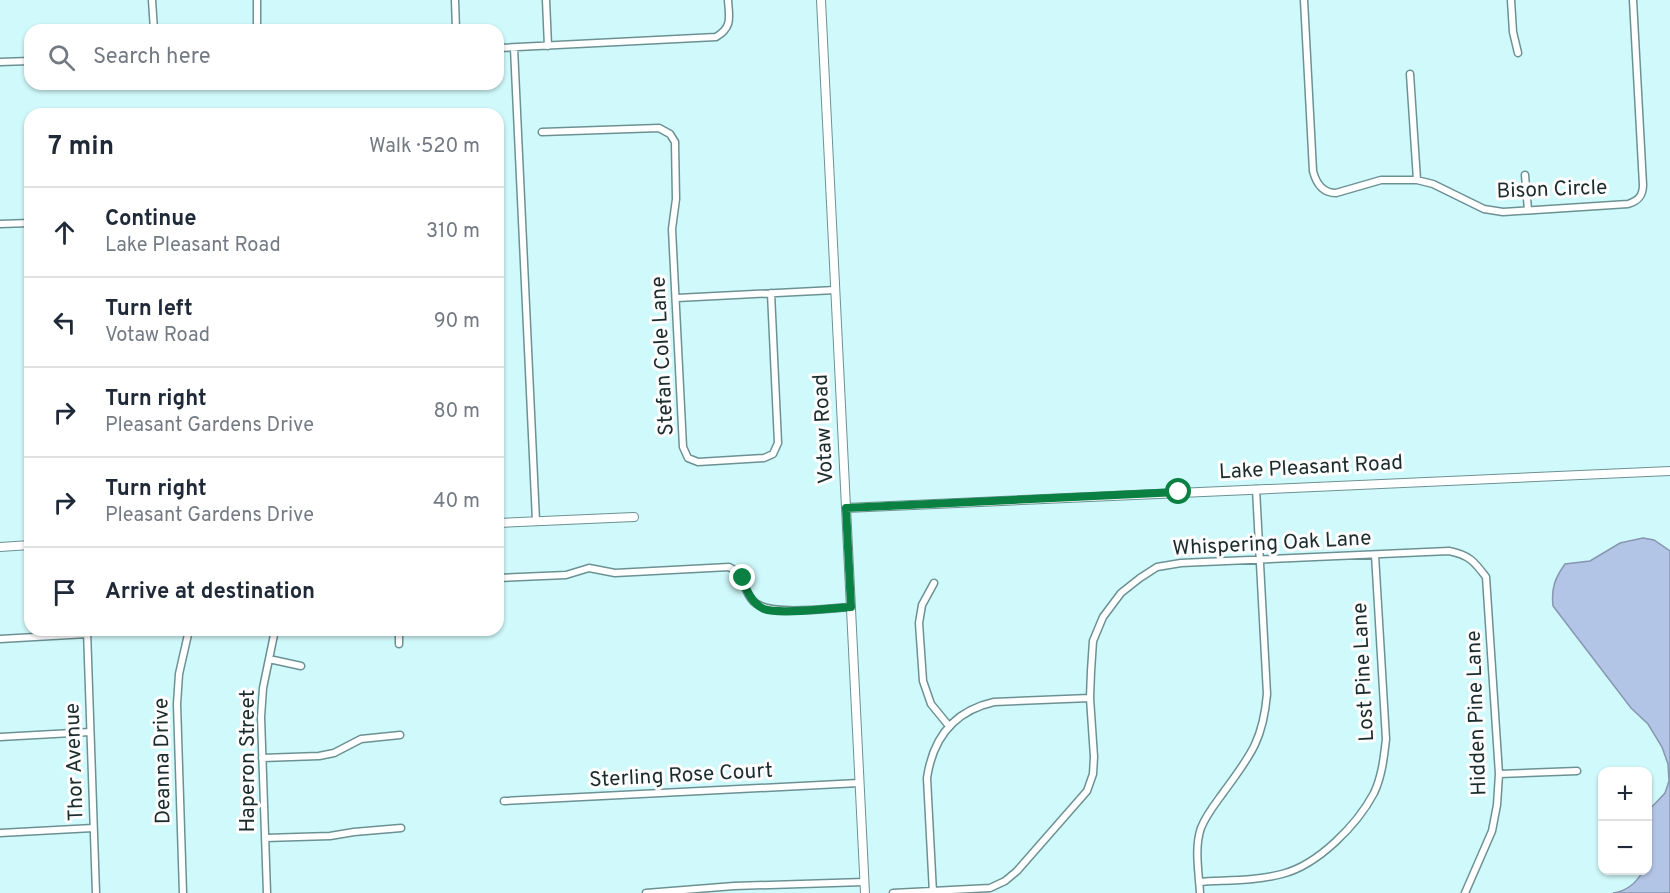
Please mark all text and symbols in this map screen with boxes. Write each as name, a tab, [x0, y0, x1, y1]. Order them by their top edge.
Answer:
search box	[24, 24, 504, 90]
icon: search	[45, 41, 78, 74]
text: Search here	[93, 44, 211, 71]
text: 7 min	[48, 131, 114, 164]
text: Walk · 520 m	[369, 134, 480, 160]
street label: Bison Circle	[1496, 175, 1608, 205]
text: Continue	[105, 206, 196, 233]
icon: ahead	[48, 216, 81, 249]
text: 310 m	[426, 219, 480, 245]
text: Lake Pleasant Road	[105, 233, 281, 259]
street label: Stefan Cole Lane	[645, 276, 681, 436]
text: Turn left	[105, 296, 193, 323]
icon: left	[48, 306, 81, 339]
text: 90 m	[434, 309, 480, 335]
text: Votaw Road	[105, 323, 210, 349]
street label: Votaw Road	[808, 373, 840, 485]
text: Turn right	[105, 386, 207, 413]
icon: right	[48, 396, 81, 429]
text: 80 m	[434, 399, 480, 425]
text: Pleasant Gardens Drive	[105, 413, 314, 439]
street label: Lake Pleasant Road	[1218, 450, 1404, 486]
text: Turn right	[105, 476, 207, 503]
route start	[1165, 478, 1191, 504]
icon: right	[48, 486, 81, 519]
text: 40 m	[433, 489, 480, 515]
text: Pleasant Gardens Drive	[105, 503, 314, 529]
street label: Whispering Oak Lane	[1172, 525, 1372, 563]
route end	[729, 564, 755, 590]
icon: arrive	[48, 576, 81, 609]
text: Arrive at destination	[105, 579, 315, 606]
street label: Lost Pine Lane	[1347, 602, 1381, 742]
street label: Hidden Pine Lane	[1461, 630, 1493, 796]
street label: Haperon Street	[235, 690, 262, 832]
street label: Deanna Drive	[148, 698, 178, 824]
street label: Thor Avenue	[59, 702, 91, 822]
street label: Sterling Rose Court	[588, 758, 774, 794]
map controls	[1598, 767, 1652, 875]
button: +	[1598, 767, 1652, 821]
button: −	[1598, 821, 1652, 875]

